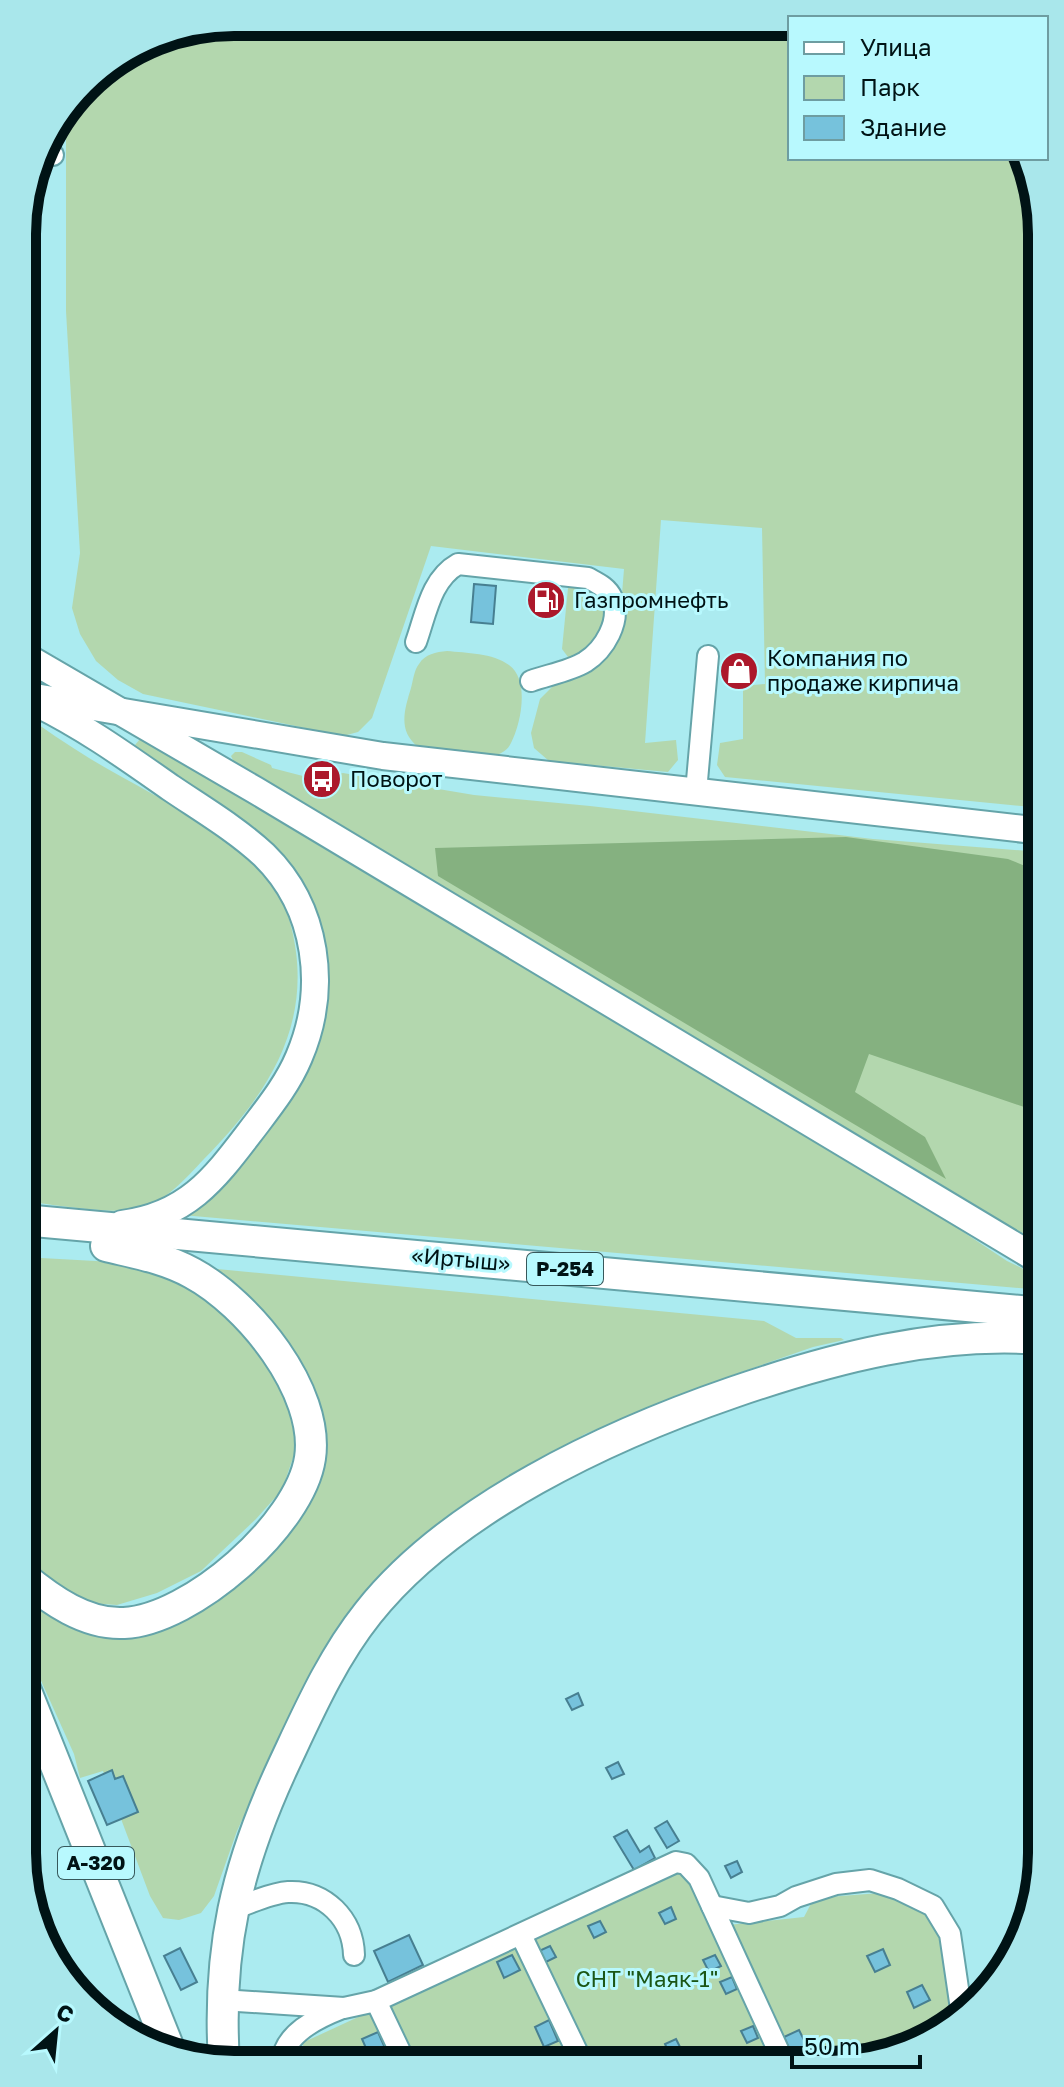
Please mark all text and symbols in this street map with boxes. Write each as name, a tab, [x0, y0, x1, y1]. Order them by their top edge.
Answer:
legend	[788, 16, 1048, 160]
text: Улица	[860, 32, 932, 61]
text: Парк	[860, 72, 920, 101]
text: Здание	[860, 112, 947, 141]
fuel station icon: Газпромнефть	[525, 579, 567, 621]
place label: Газпромнефть	[574, 586, 728, 613]
place label: Компания по продаже кирпича	[767, 644, 959, 696]
shop icon: Компания по продаже кирпича	[718, 650, 760, 692]
bus stop icon: Поворот	[301, 758, 343, 800]
place label: Поворот	[350, 765, 443, 792]
street label: «Иртыш»	[411, 1241, 511, 1276]
road number: Р-254	[527, 1253, 603, 1285]
road number: А-320	[58, 1847, 134, 1879]
park label: СНТ "Маяк-1"	[576, 1965, 718, 1992]
north arrow	[16, 1991, 96, 2071]
text: С	[52, 1997, 78, 2028]
scale bar	[792, 2019, 920, 2069]
text: 50 m	[804, 2031, 860, 2060]

